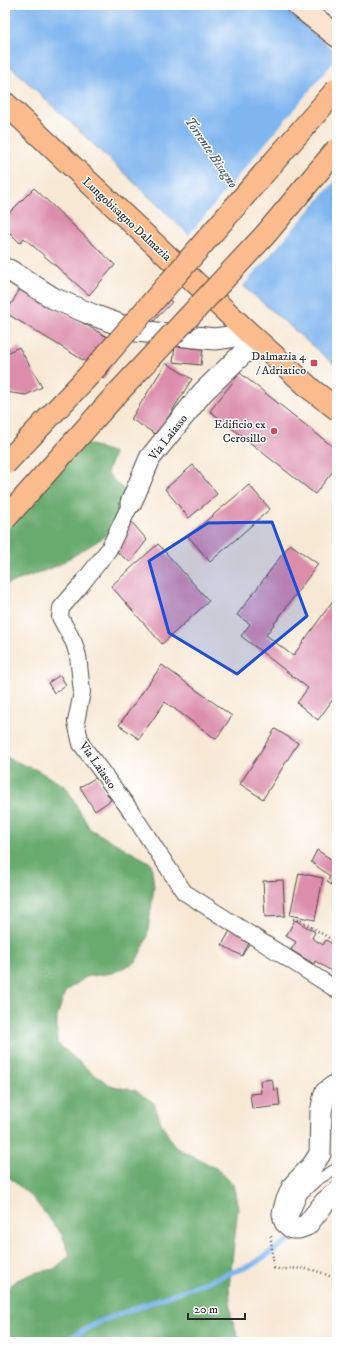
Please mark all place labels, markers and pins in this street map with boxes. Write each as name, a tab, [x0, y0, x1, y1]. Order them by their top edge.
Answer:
place label: Dalmazia 4 / Adriatico	[251, 349, 307, 378]
marker: Dalmazia 4 / Adriatico	[309, 358, 319, 368]
place label: Edificio ex Cerosillo	[214, 417, 266, 446]
marker: Edificio ex Cerosillo	[269, 426, 279, 436]

